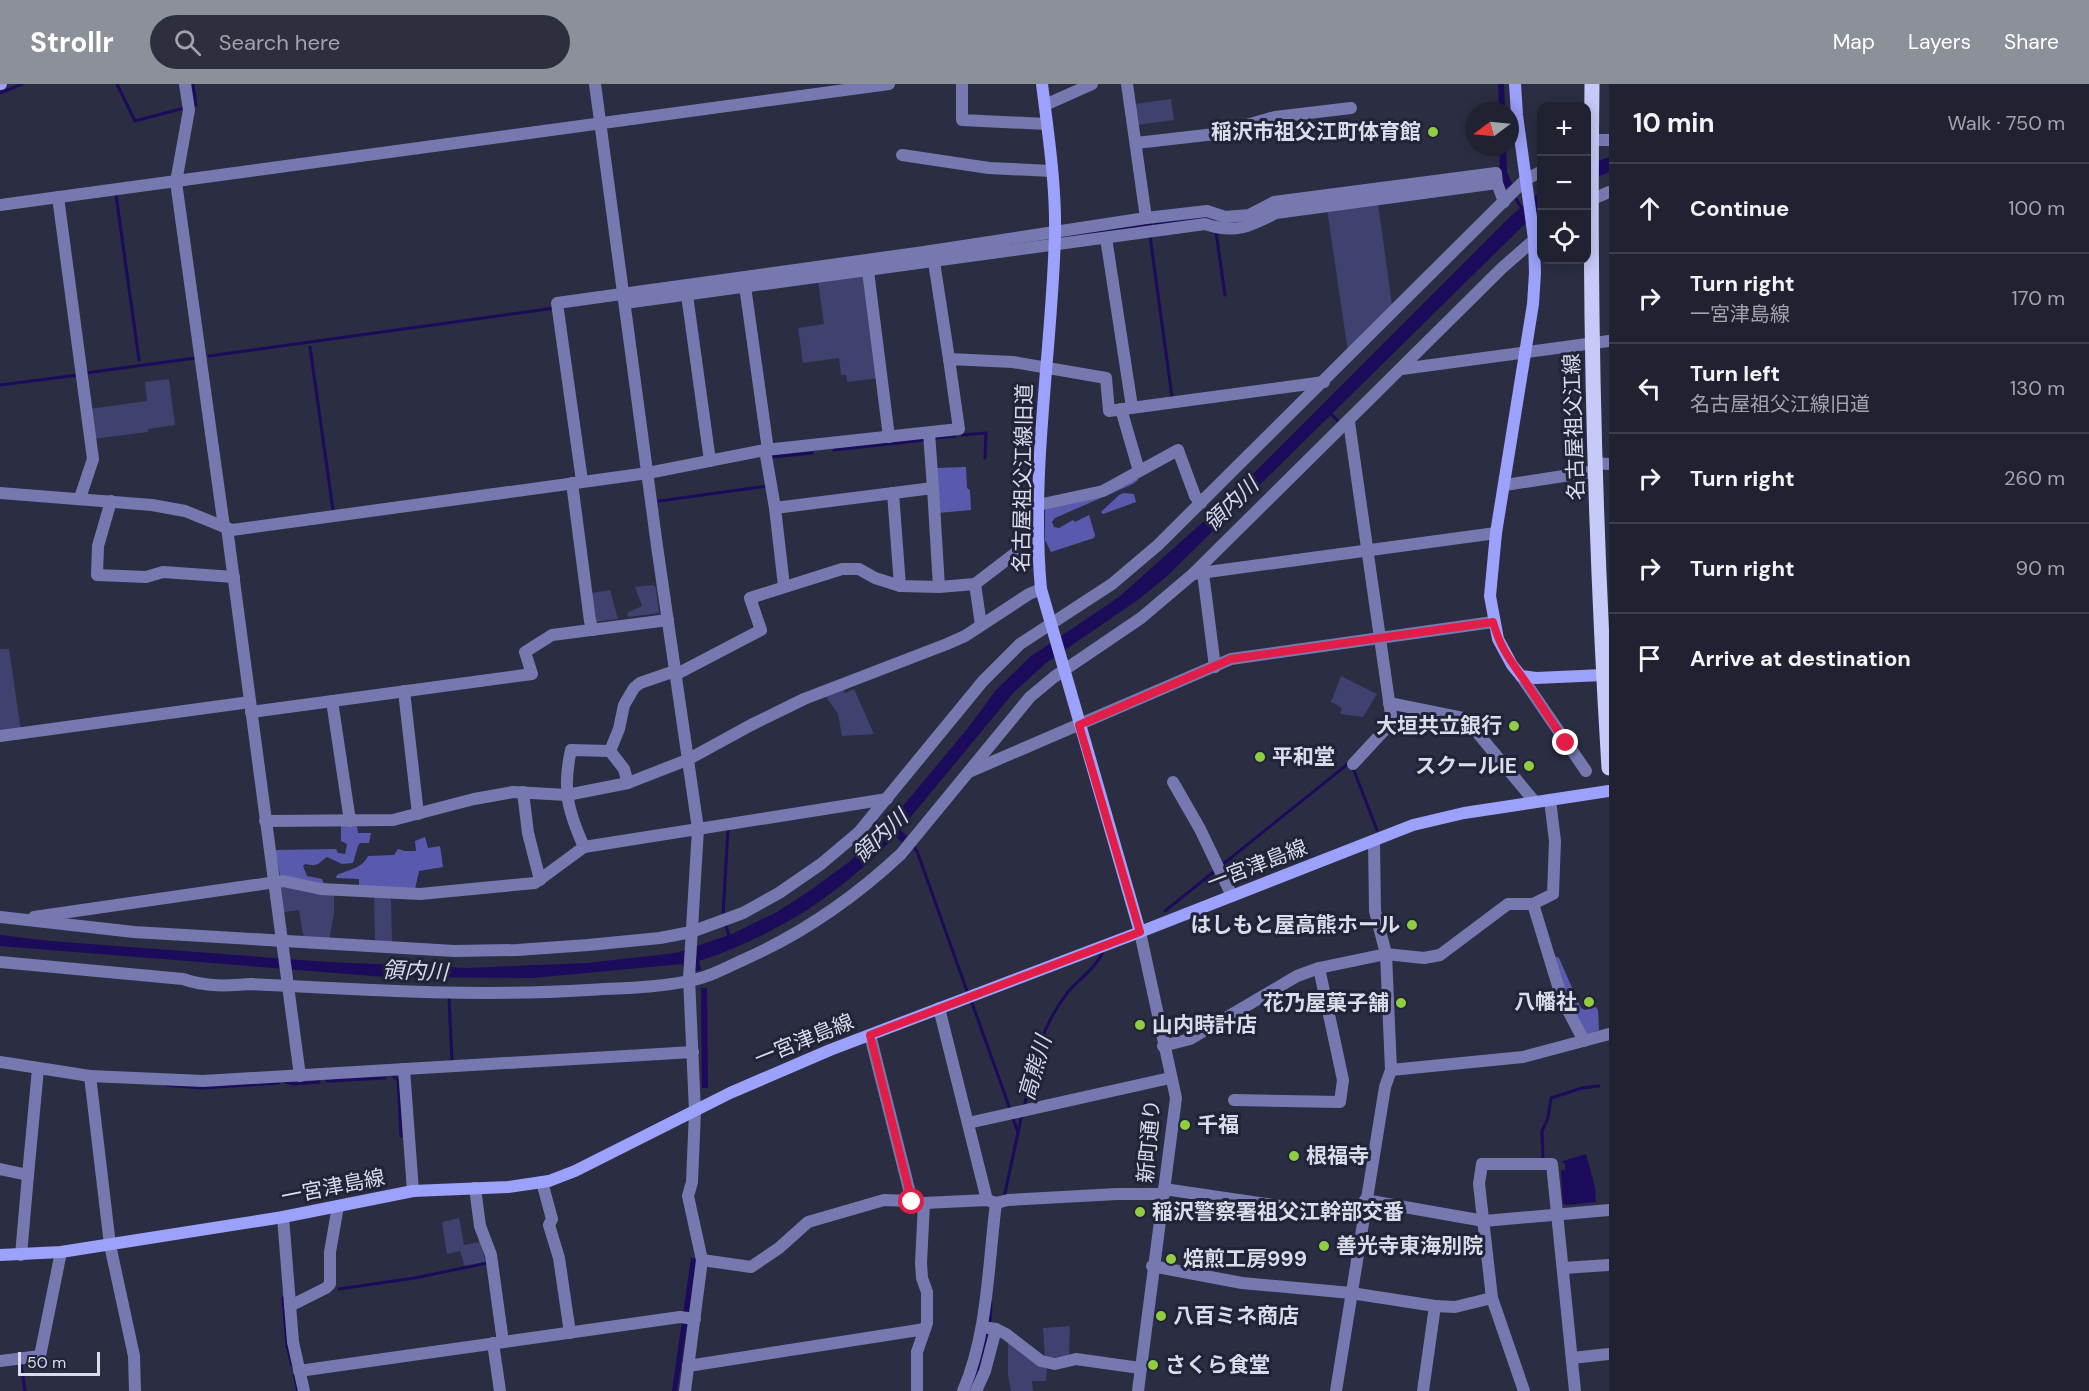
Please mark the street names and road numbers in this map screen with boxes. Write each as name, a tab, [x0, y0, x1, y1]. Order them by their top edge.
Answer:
street label: 名古屋祖父江線	[1557, 353, 1591, 501]
street label: 名古屋祖父江線旧道	[1007, 383, 1039, 573]
street label: 一宮津島線	[1203, 833, 1311, 897]
street label: 一宮津島線	[750, 1007, 858, 1073]
street label: 新町通り	[1131, 1098, 1167, 1184]
street label: 一宮津島線	[279, 1163, 387, 1211]

